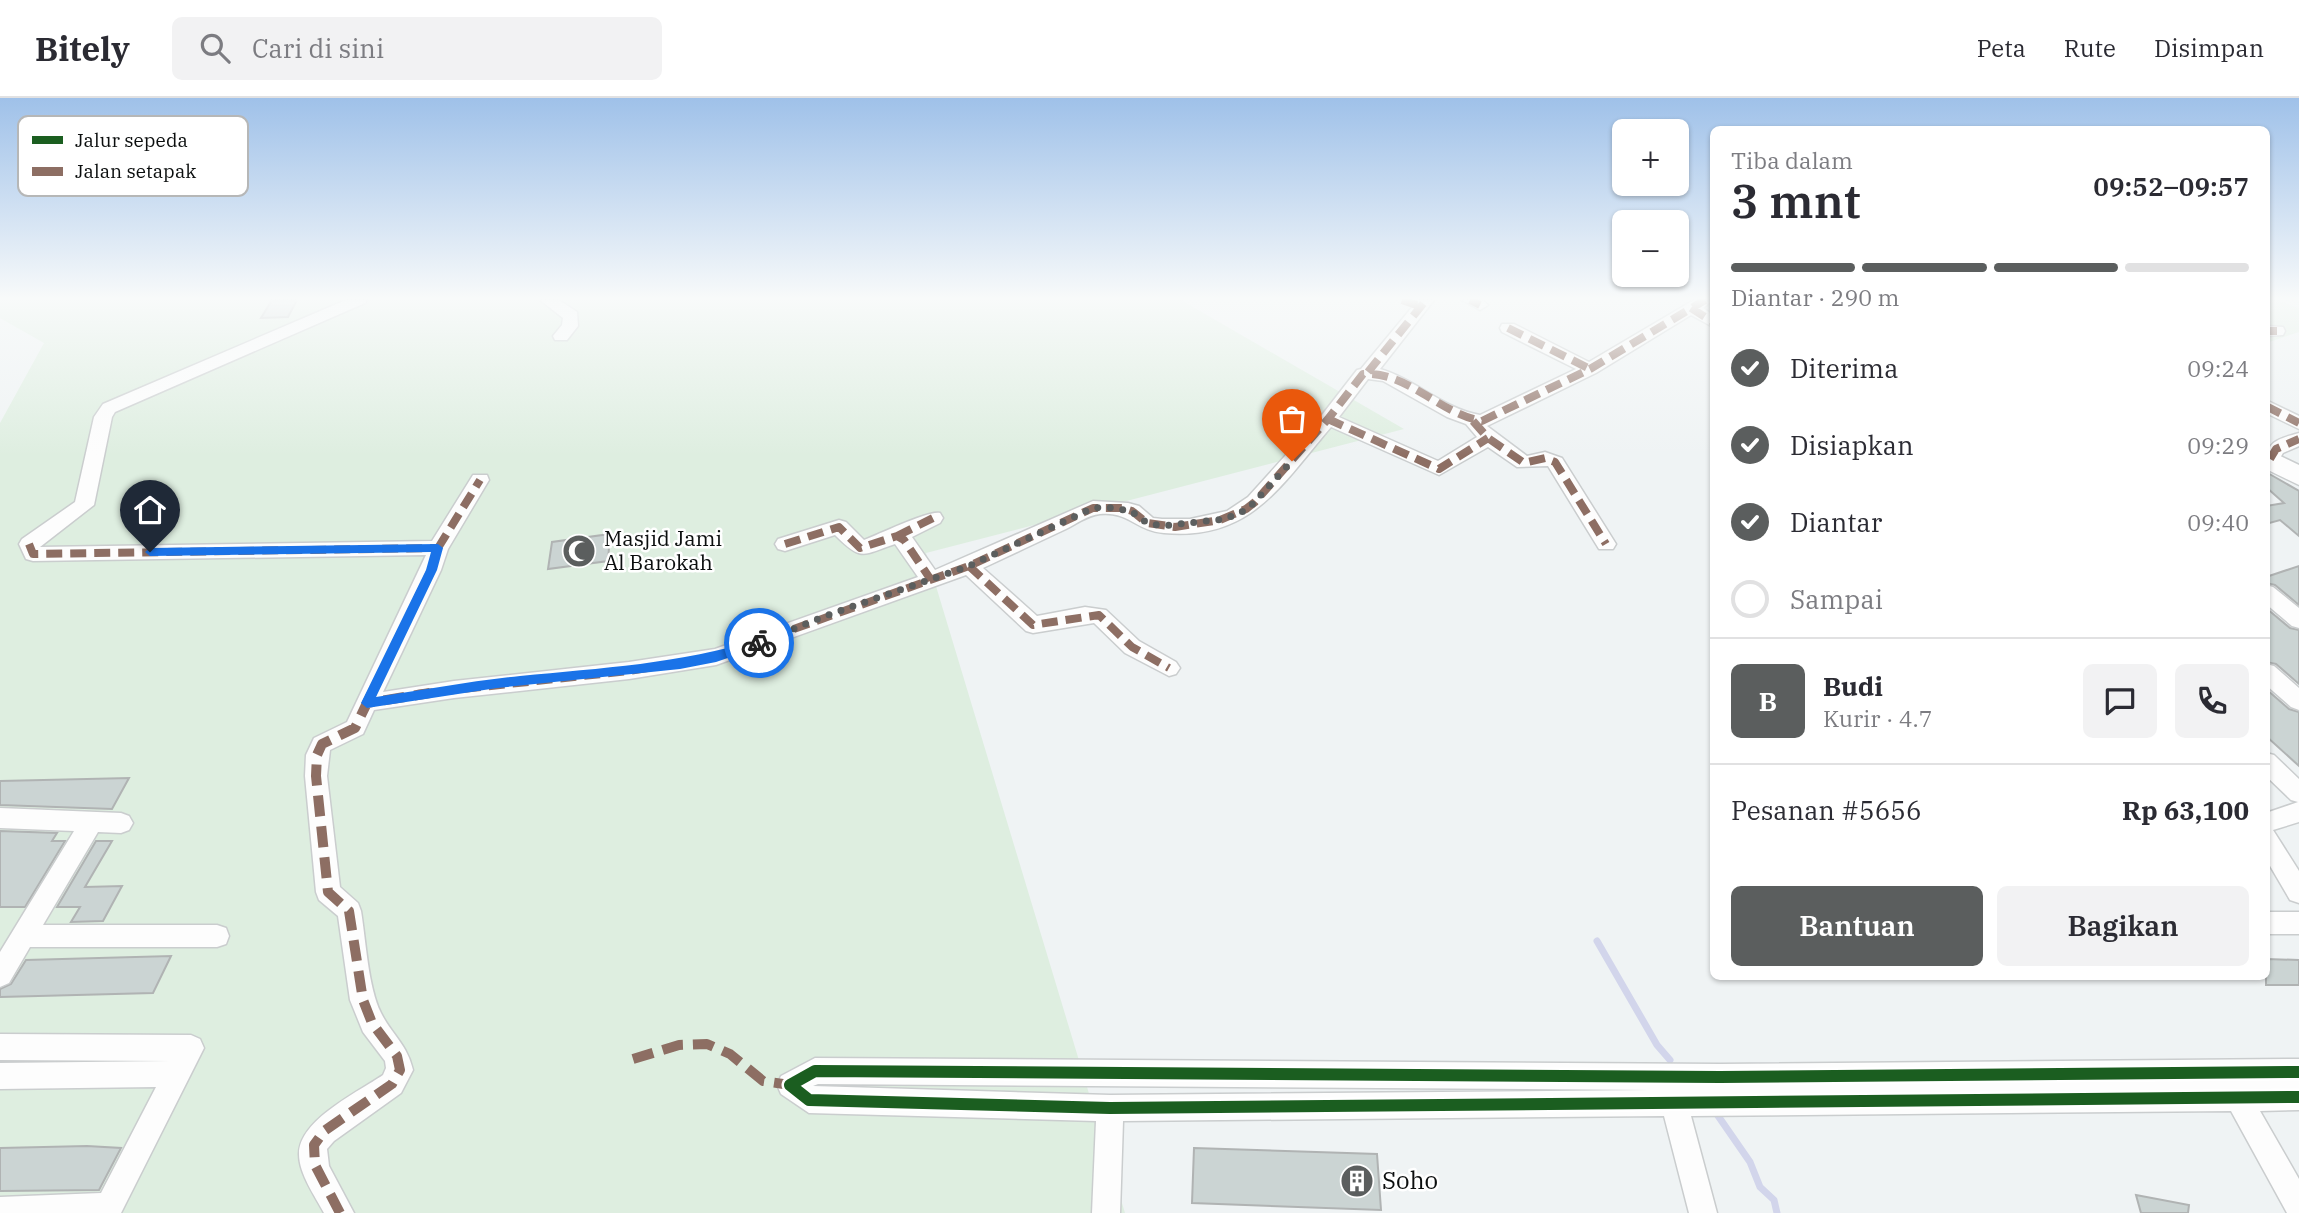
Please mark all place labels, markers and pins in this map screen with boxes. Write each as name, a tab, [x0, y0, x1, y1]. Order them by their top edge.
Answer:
pin	[1262, 389, 1322, 461]
pin	[120, 480, 180, 552]
place label: Masjid Jami Al Barokah	[604, 524, 722, 576]
mosque icon: Masjid Jami Al Barokah	[560, 532, 598, 570]
building icon: Soho	[1338, 1162, 1376, 1200]
place label: Soho	[1382, 1164, 1438, 1196]

